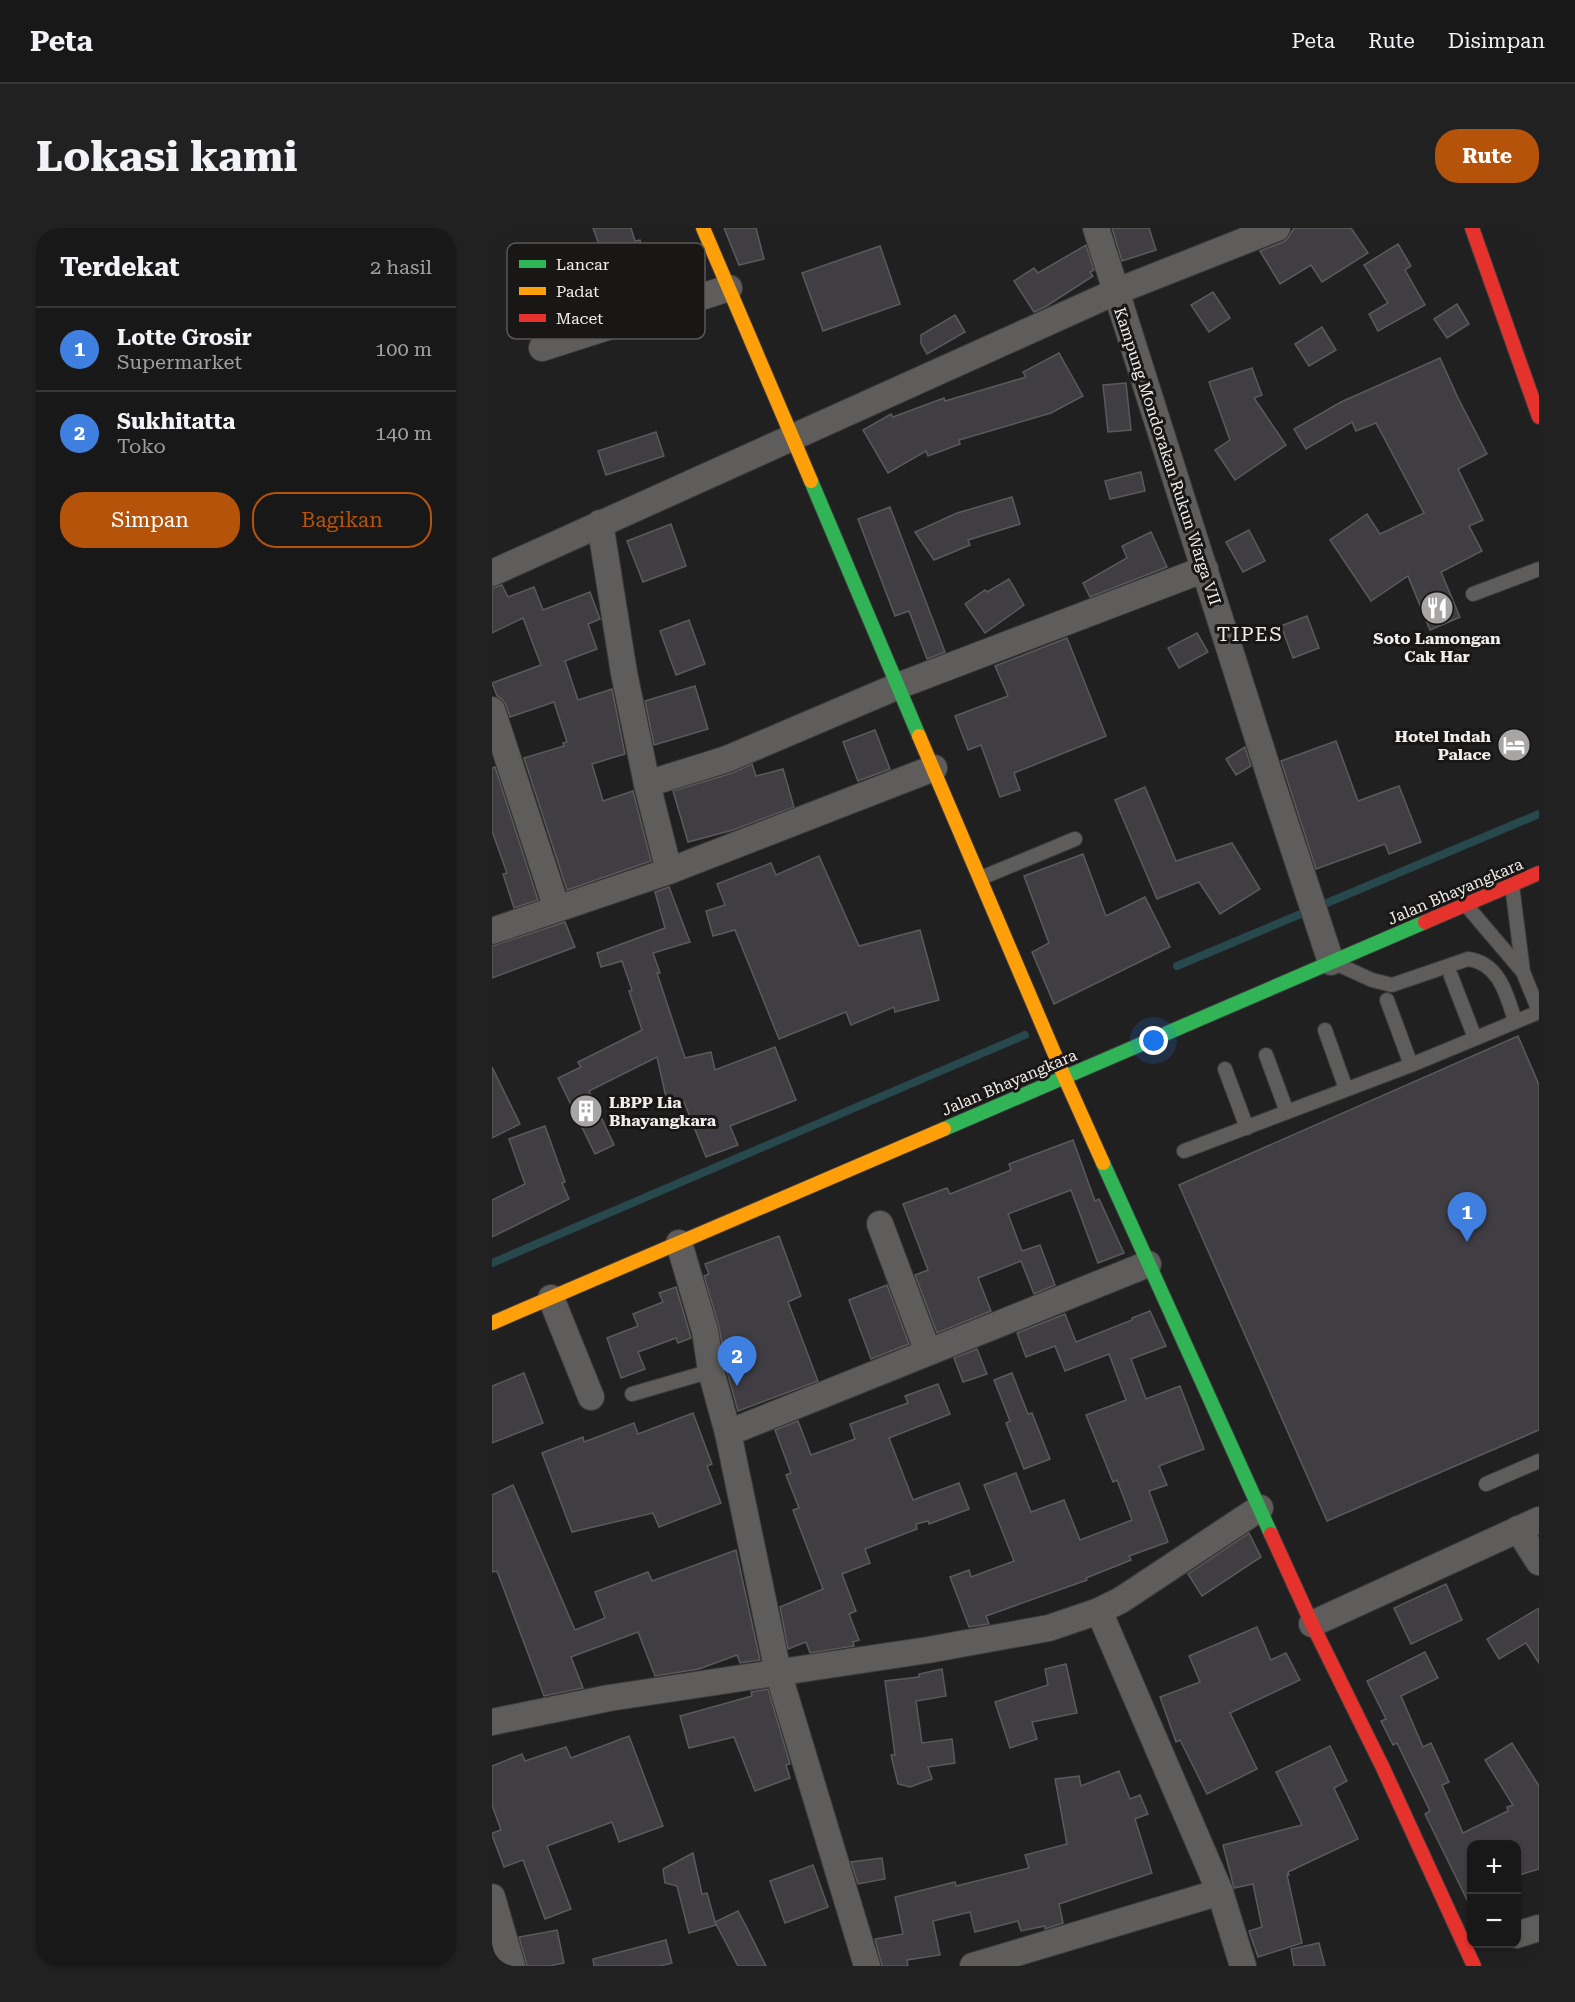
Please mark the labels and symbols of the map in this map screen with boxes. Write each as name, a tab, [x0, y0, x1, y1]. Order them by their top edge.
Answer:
legend	[507, 243, 705, 339]
text: Lancar	[556, 255, 610, 274]
text: Padat	[556, 282, 599, 301]
street label: Kampung Mondorakan Rukun Warga VII	[1110, 305, 1225, 607]
text: Macet	[556, 309, 603, 328]
restaurant icon: Soto Lamongan Cak Har	[1419, 590, 1455, 626]
district label: TIPES	[1217, 622, 1283, 646]
place label: Soto Lamongan Cak Har	[1373, 629, 1501, 666]
place label: Hotel Indah Palace	[1395, 727, 1491, 764]
hotel icon: Hotel Indah Palace	[1496, 727, 1532, 763]
street label: Jalan Bhayangkara	[1385, 854, 1526, 929]
your location	[1139, 1026, 1168, 1055]
street label: Jalan Bhayangkara	[939, 1045, 1080, 1120]
building icon: LBPP Lia Bhayangkara	[568, 1093, 604, 1129]
place label: LBPP Lia Bhayangkara	[609, 1093, 717, 1130]
pin: 1	[1448, 1192, 1486, 1242]
pin: 2	[718, 1336, 756, 1386]

